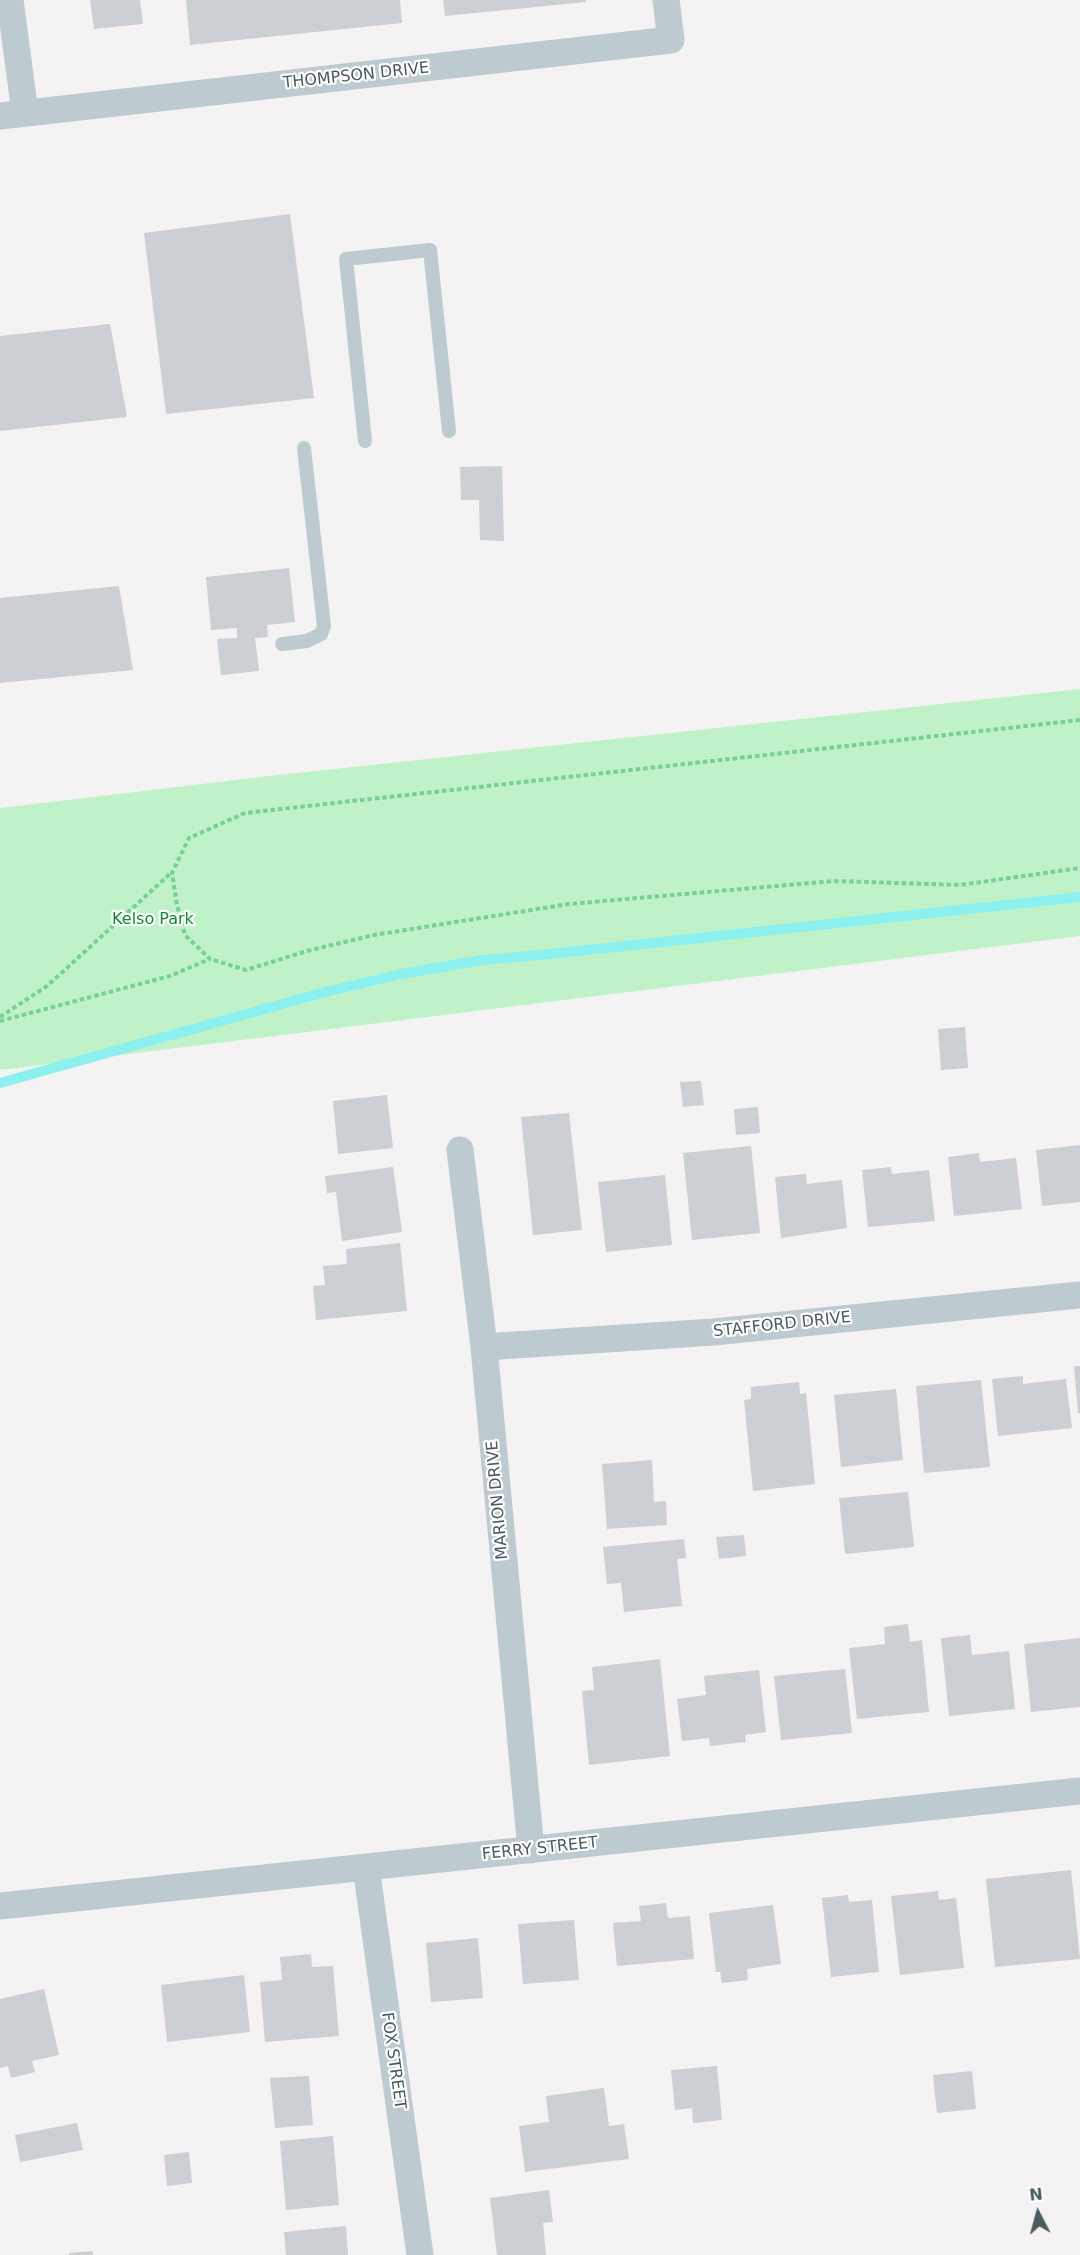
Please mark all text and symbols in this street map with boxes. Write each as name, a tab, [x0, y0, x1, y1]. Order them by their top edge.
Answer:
street label: THOMPSON DRIVE	[282, 59, 430, 93]
park label: Kelso Park	[112, 910, 194, 930]
street label: STAFFORD DRIVE	[712, 1308, 852, 1342]
street label: MARION DRIVE	[483, 1440, 513, 1560]
street label: FERRY STREET	[481, 1833, 599, 1865]
street label: FOX STREET	[377, 2011, 409, 2111]
north arrow	[1008, 2183, 1068, 2243]
text: N	[1028, 2184, 1044, 2205]

